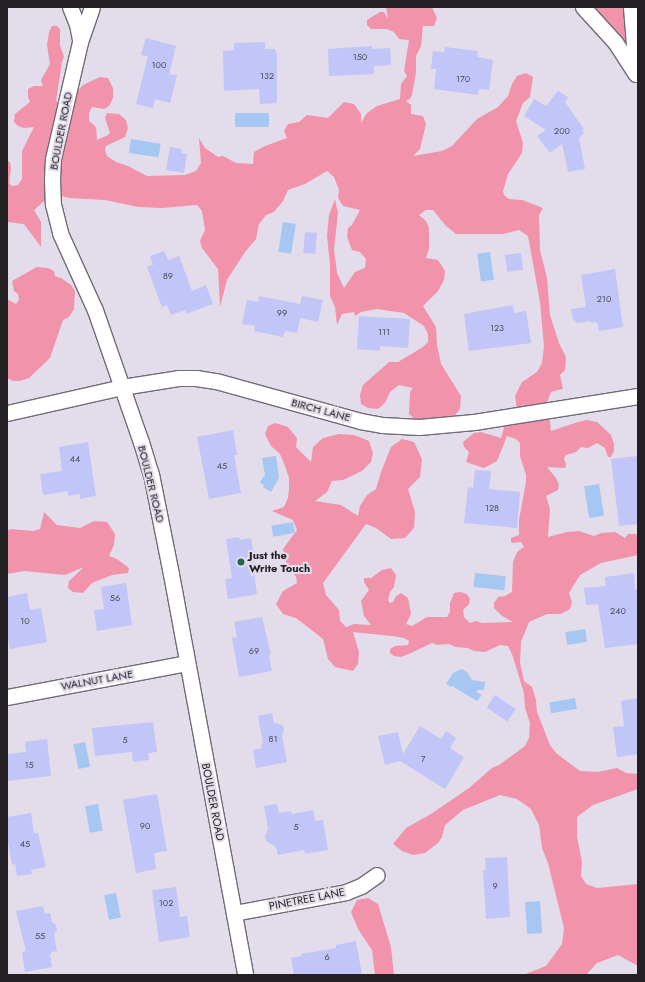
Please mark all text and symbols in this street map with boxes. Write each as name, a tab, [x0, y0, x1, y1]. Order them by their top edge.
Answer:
house number: 150	[353, 52, 367, 62]
house number: 100	[152, 60, 166, 70]
house number: 132	[260, 71, 274, 81]
house number: 170	[456, 74, 470, 84]
street label: BOULDER ROAD	[47, 91, 75, 171]
house number: 200	[554, 126, 570, 136]
house number: 89	[163, 271, 173, 281]
house number: 210	[597, 294, 611, 304]
house number: 99	[277, 308, 287, 318]
house number: 123	[490, 323, 504, 333]
house number: 111	[378, 327, 390, 337]
street label: BIRCH LANE	[290, 396, 352, 424]
street label: BOULDER ROAD	[135, 444, 167, 524]
house number: 44	[70, 454, 80, 464]
house number: 45	[217, 461, 227, 471]
house number: 128	[485, 503, 499, 513]
place label: Just the Write Touch	[249, 549, 310, 575]
marker: Just the Write Touch	[236, 557, 246, 567]
house number: 56	[110, 593, 120, 603]
house number: 240	[610, 606, 626, 616]
house number: 10	[20, 616, 30, 626]
house number: 69	[249, 646, 259, 656]
street label: WALNUT LANE	[60, 667, 134, 693]
house number: 81	[269, 734, 277, 744]
house number: 5	[122, 735, 128, 745]
house number: 7	[421, 754, 425, 764]
house number: 15	[24, 760, 34, 770]
street label: BOULDER ROAD	[199, 762, 227, 842]
house number: 90	[140, 821, 150, 831]
house number: 5	[293, 822, 299, 832]
house number: 45	[20, 839, 30, 849]
house number: 9	[492, 881, 498, 891]
street label: PINETREE LANE	[268, 885, 346, 913]
house number: 102	[159, 898, 173, 908]
house number: 55	[35, 931, 45, 941]
house number: 6	[324, 952, 330, 962]

